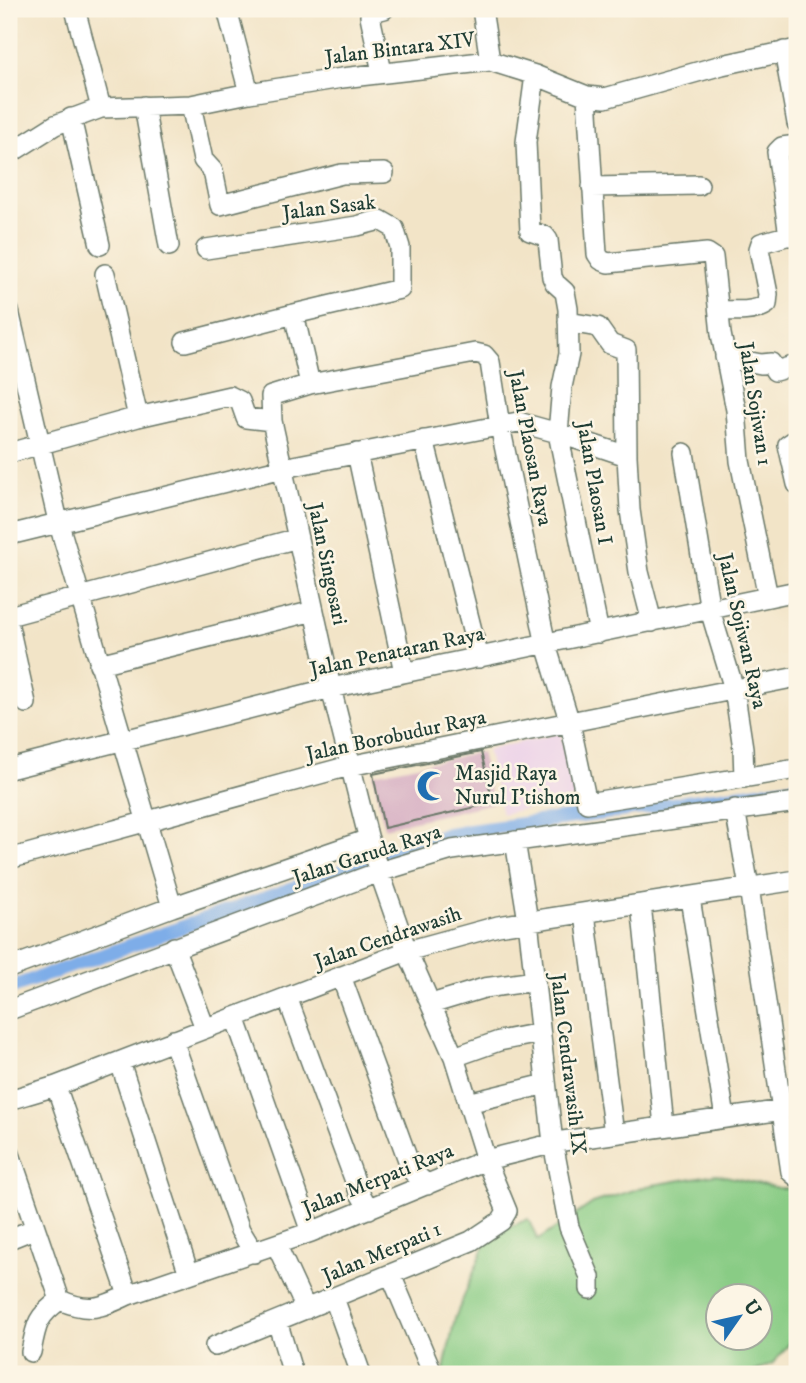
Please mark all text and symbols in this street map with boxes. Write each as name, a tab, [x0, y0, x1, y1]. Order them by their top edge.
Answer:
street label: Jalan Bintara XIV	[321, 27, 477, 71]
street label: Jalan Sasak	[279, 189, 378, 227]
street label: Jalan Sojiwan 1	[732, 338, 778, 468]
street label: Jalan Plaosan Raya	[502, 366, 558, 528]
street label: Jalan Plaosan I	[570, 417, 618, 547]
street label: Jalan Singosari	[301, 498, 353, 628]
street label: Jalan Sojiwan Raya	[711, 549, 773, 711]
street label: Jalan Penataran Raya	[305, 621, 487, 684]
street label: Jalan Borobudur Raya	[302, 704, 489, 768]
place label: Masjid Raya Nurul I'tishom	[455, 761, 581, 811]
mosque icon: Masjid Raya Nurul I'tishom	[415, 769, 449, 803]
street label: Jalan Garuda Raya	[288, 819, 445, 892]
street label: Jalan Cendrawasih	[309, 901, 465, 976]
street label: Jalan Cendrawasih IX	[544, 970, 592, 1156]
street label: Jalan Merpati Raya	[297, 1138, 457, 1223]
street label: Jalan Merpati 1	[317, 1216, 445, 1291]
north arrow	[704, 1282, 774, 1352]
text: U	[738, 1296, 766, 1321]

